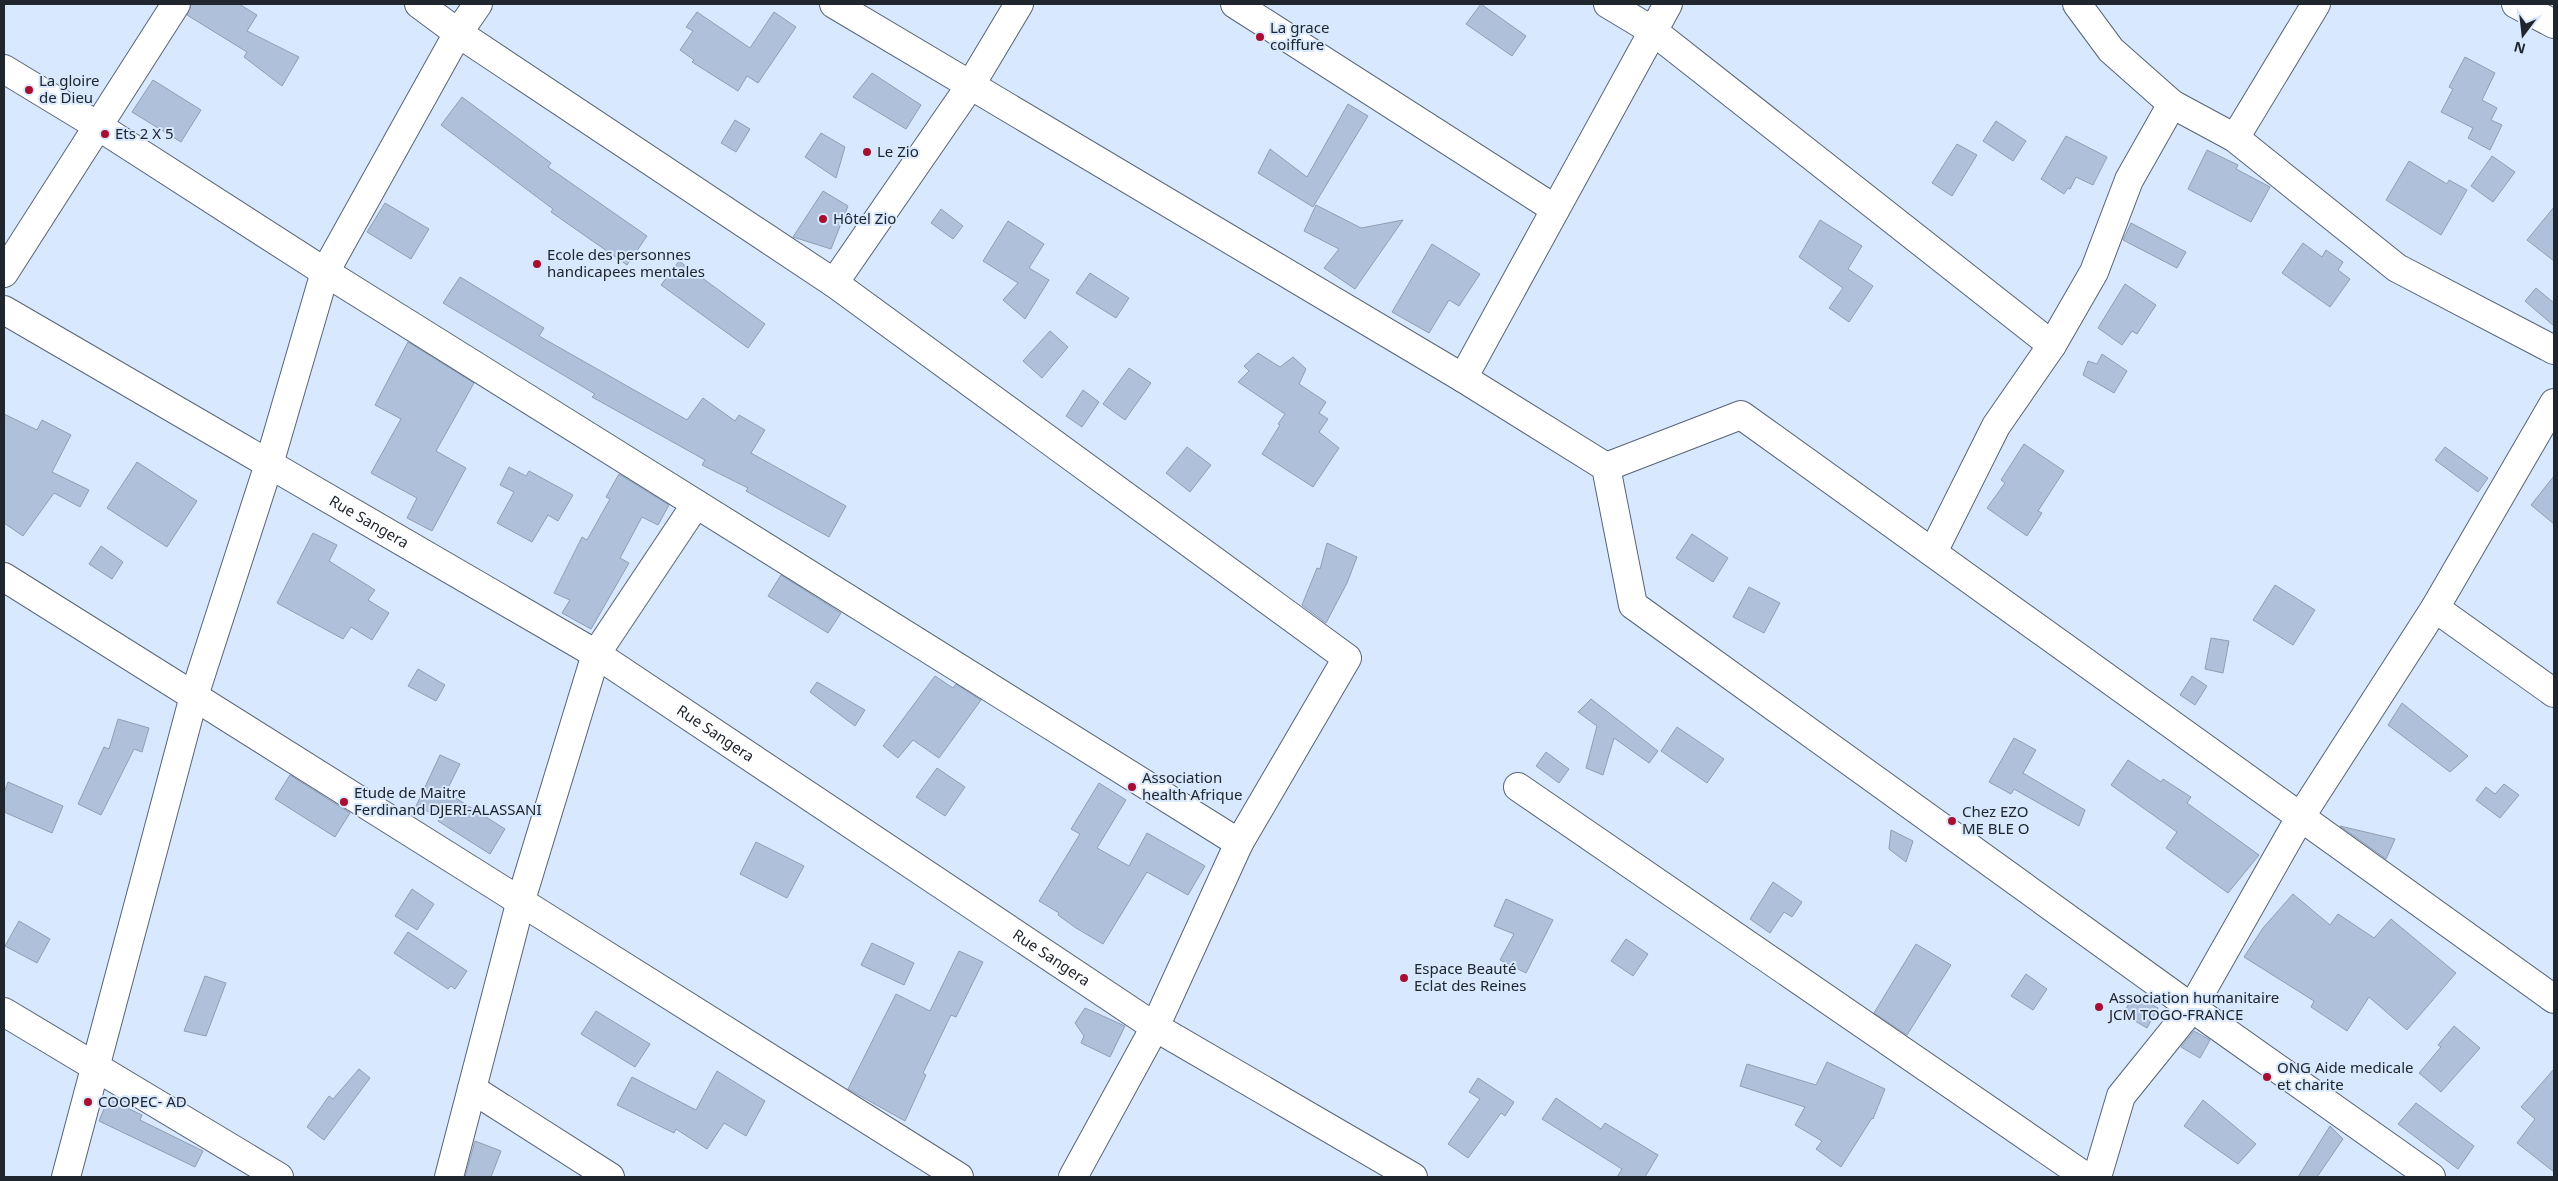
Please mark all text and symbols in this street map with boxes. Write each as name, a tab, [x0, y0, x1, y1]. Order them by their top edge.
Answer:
north arrow	[2498, 10, 2548, 60]
place label: La grace coiffure	[1270, 17, 1329, 54]
marker: La grace coiffure	[1254, 31, 1266, 43]
text: N	[2512, 37, 2527, 59]
place label: La gloire de Dieu	[39, 70, 100, 107]
marker: La gloire de Dieu	[23, 84, 35, 96]
place label: Ets 2 X 5	[115, 123, 174, 143]
marker: Ets 2 X 5	[99, 128, 111, 140]
place label: Le Zio	[877, 141, 919, 161]
marker: Le Zio	[861, 146, 873, 158]
place label: Hôtel Zio	[833, 208, 896, 228]
marker: Hôtel Zio	[817, 213, 829, 225]
place label: Ecole des personnes handicapees mentales	[547, 244, 705, 281]
marker: Ecole des personnes handicapees mentales	[531, 258, 543, 270]
street label: Rue Sangera	[326, 490, 413, 552]
street label: Rue Sangera	[673, 700, 758, 766]
place label: Association health Afrique	[1142, 767, 1242, 804]
marker: Association health Afrique	[1126, 781, 1138, 793]
place label: Etude de Maitre Ferdinand DJERI-ALASSANI	[354, 782, 542, 819]
marker: Etude de Maitre Ferdinand DJERI-ALASSANI	[338, 796, 350, 808]
place label: Chez EZO ME BLE O	[1962, 801, 2029, 838]
marker: Chez EZO ME BLE O	[1946, 815, 1958, 827]
street label: Rue Sangera	[1009, 924, 1094, 990]
place label: Espace Beauté Eclat des Reines	[1414, 958, 1527, 995]
marker: Espace Beauté Eclat des Reines	[1398, 972, 1410, 984]
place label: Association humanitaire JCM TOGO-FRANCE	[2107, 987, 2279, 1024]
marker: Association humanitaire JCM TOGO-FRANCE	[2093, 1001, 2105, 1013]
place label: ONG Aide medicale et charite	[2277, 1057, 2414, 1094]
marker: ONG Aide medicale et charite	[2261, 1071, 2273, 1083]
place label: COOPEC- AD	[98, 1091, 187, 1111]
marker: COOPEC- AD	[82, 1096, 94, 1108]

